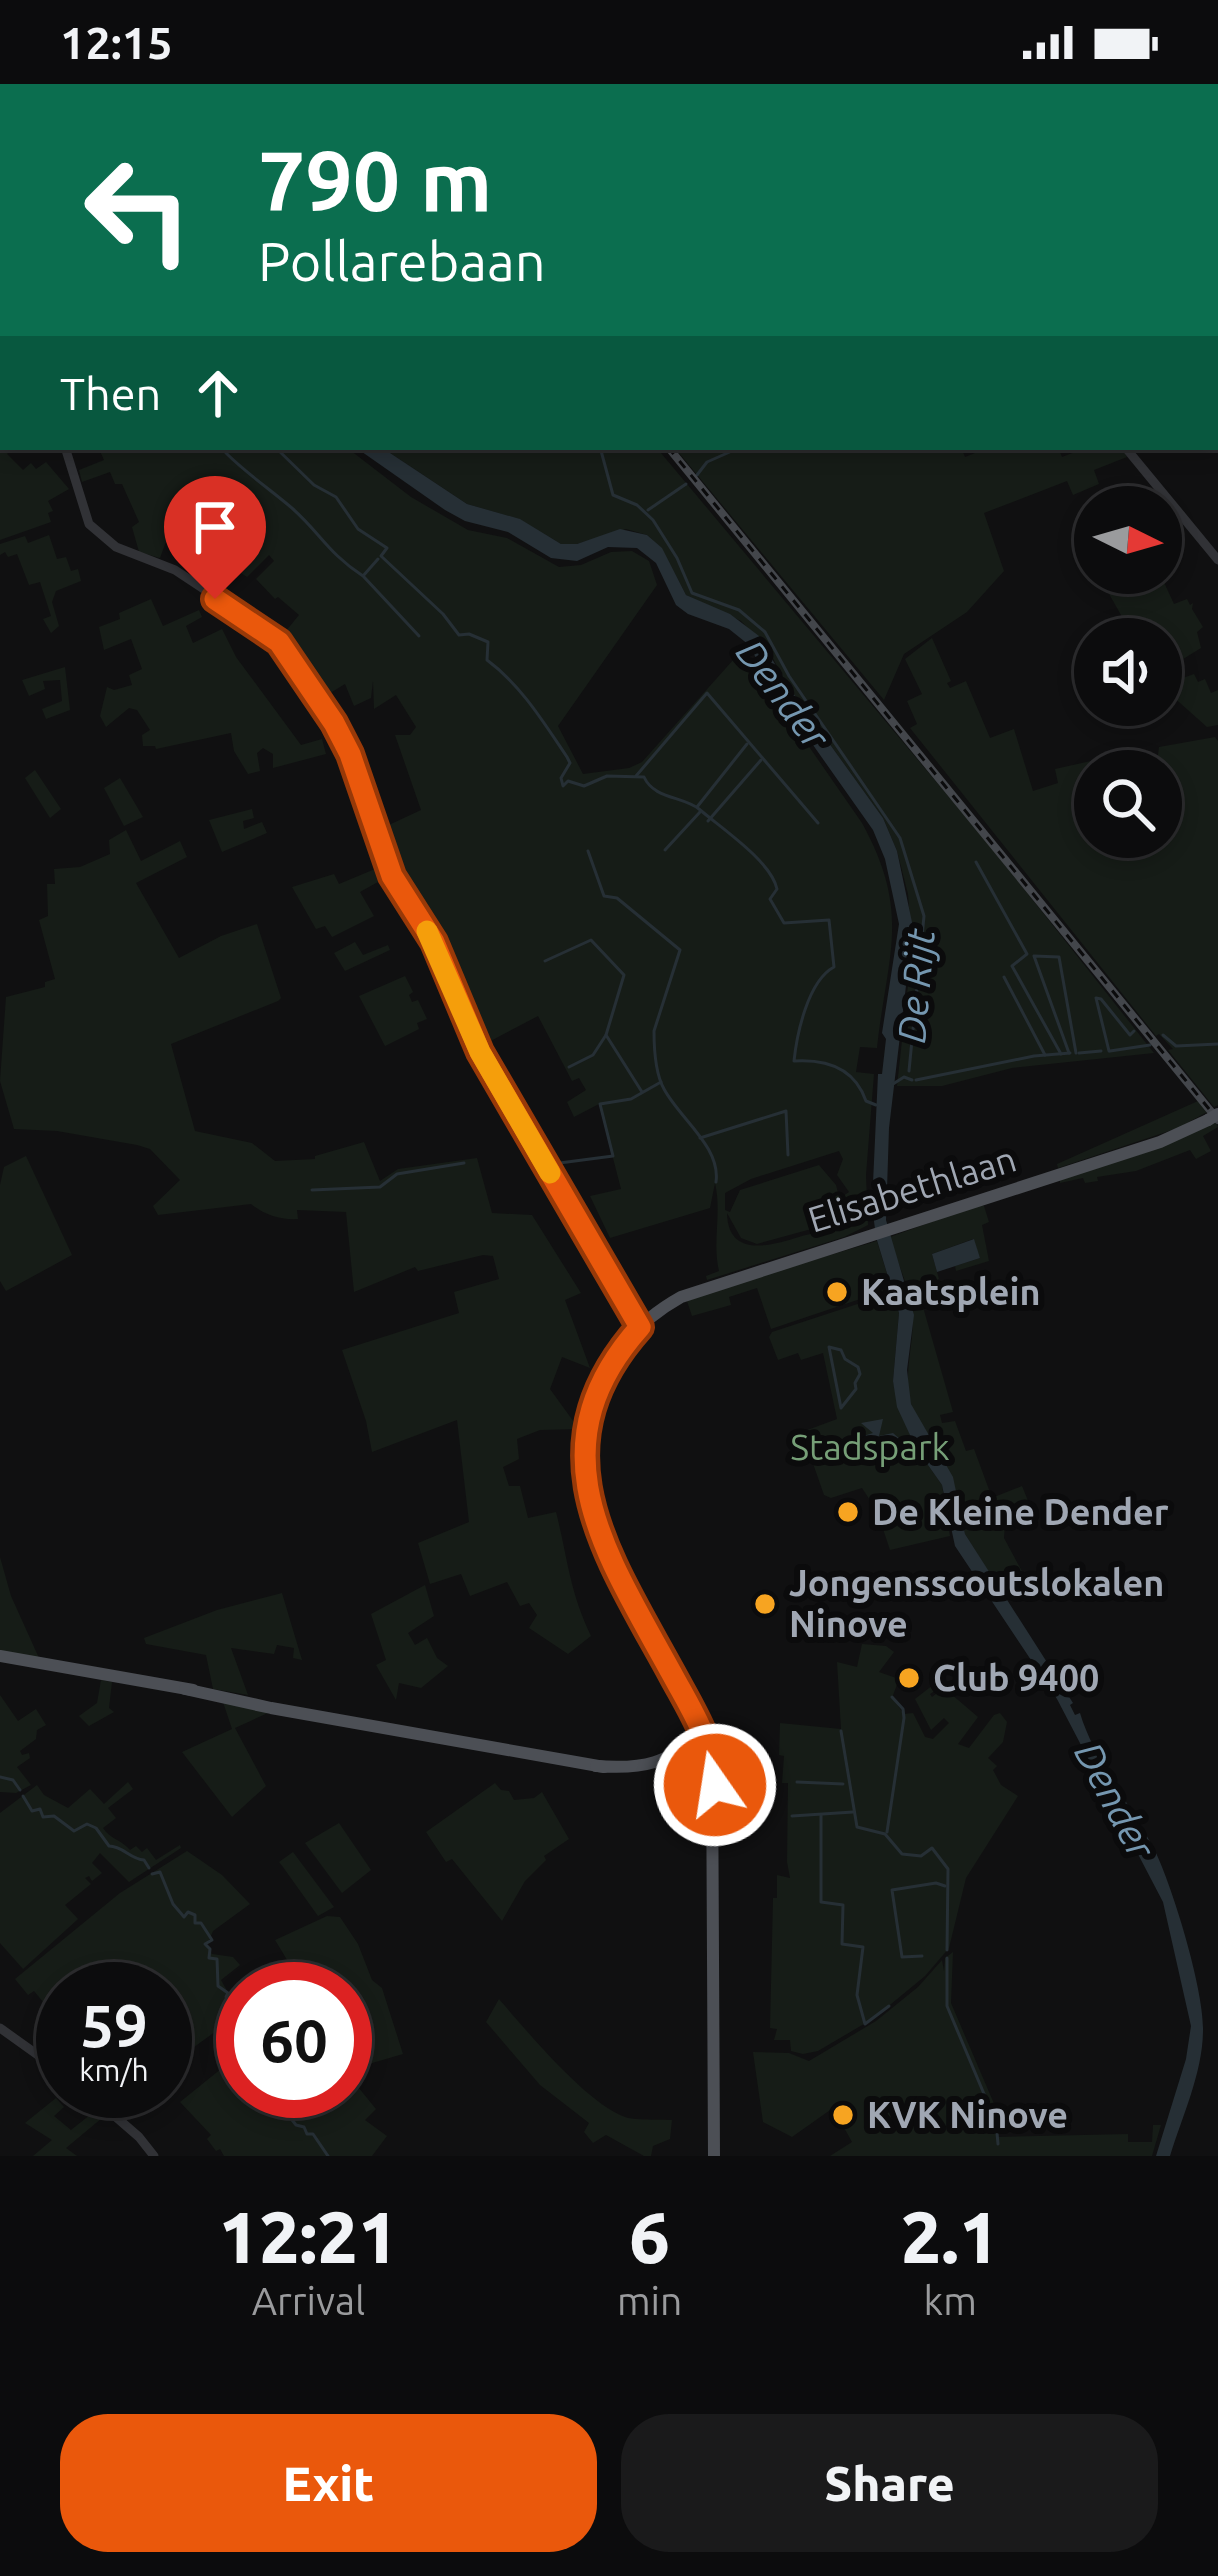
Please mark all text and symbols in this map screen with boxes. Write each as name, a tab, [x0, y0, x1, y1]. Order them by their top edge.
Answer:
text: 12:15	[60, 17, 173, 68]
icon: left	[60, 132, 216, 288]
text: 790 m	[258, 133, 492, 227]
text: Pollarebaan	[258, 231, 546, 291]
icon: ahead	[185, 360, 251, 426]
text: Then	[60, 368, 161, 419]
pin	[164, 476, 266, 599]
north arrow	[1074, 486, 1182, 594]
map controls	[1074, 486, 1182, 858]
icon: arrive	[182, 494, 248, 560]
button: sound	[1074, 618, 1182, 726]
water label: Dender	[729, 631, 839, 757]
button: search	[1074, 750, 1182, 858]
water label: De Rijt	[889, 926, 942, 1045]
street label: Elisabethlaan	[803, 1137, 1021, 1240]
place label: Kaatsplein	[861, 1271, 1041, 1312]
marker: Kaatsplein	[824, 1279, 850, 1305]
park label: Stadspark	[790, 1426, 950, 1467]
place label: De Kleine Dender	[872, 1491, 1169, 1532]
marker: De Kleine Dender	[835, 1499, 861, 1525]
place label: Jongensscoutslokalen Ninove	[789, 1562, 1164, 1644]
marker: Jongensscoutslokalen Ninove	[752, 1591, 778, 1617]
place label: Club 9400	[933, 1657, 1099, 1698]
marker: Club 9400	[896, 1665, 922, 1691]
position arrow	[652, 1722, 778, 1848]
water label: Dender	[1067, 1734, 1164, 1866]
speed limit sign: 60	[216, 1962, 372, 2118]
text: 59	[80, 1991, 148, 2058]
text: km/h	[79, 2053, 149, 2087]
place label: KVK Ninove	[867, 2094, 1068, 2135]
marker: KVK Ninove	[830, 2102, 856, 2128]
text: 12:21	[218, 2196, 399, 2277]
text: 6	[629, 2196, 670, 2277]
text: 2.1	[901, 2196, 1000, 2277]
text: Arrival	[252, 2279, 365, 2322]
text: min	[617, 2279, 682, 2322]
text: km	[923, 2279, 977, 2322]
button: Exit	[60, 2414, 597, 2552]
button: Share	[621, 2414, 1158, 2552]

